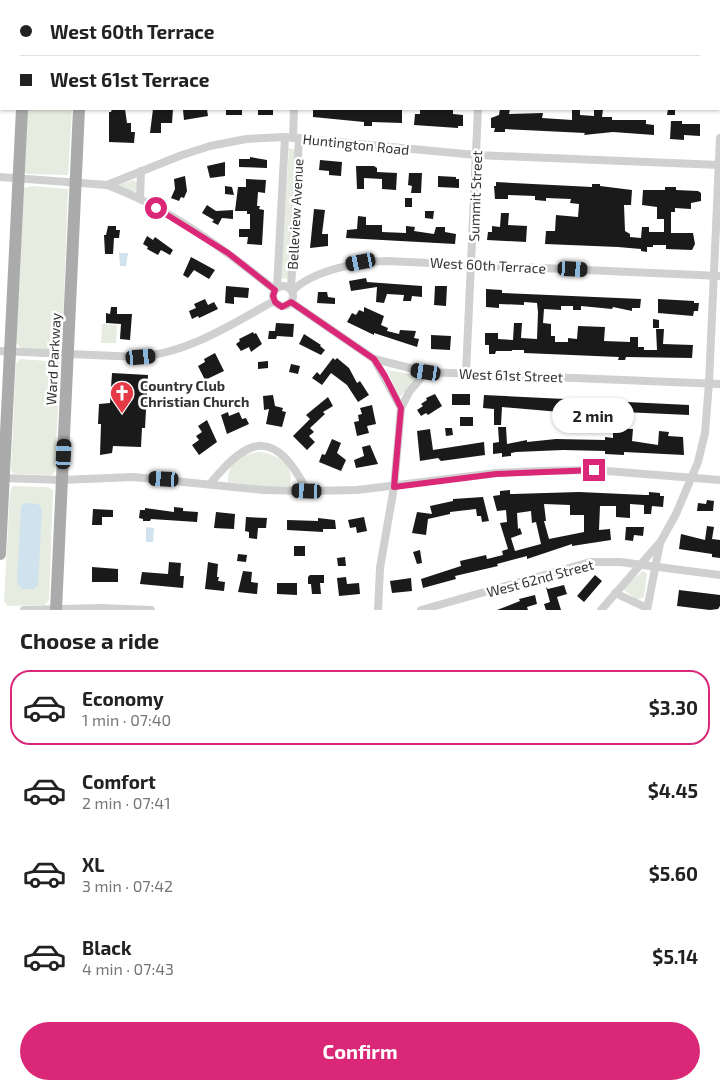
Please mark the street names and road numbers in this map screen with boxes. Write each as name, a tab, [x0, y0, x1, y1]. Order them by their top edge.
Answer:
street label: Huntington Road	[302, 130, 410, 158]
street label: Summit Street	[465, 150, 485, 242]
street label: Belleview Avenue	[284, 158, 306, 270]
street label: West 60th Terrace	[430, 253, 546, 277]
street label: Ward Parkway	[42, 312, 64, 406]
street label: West 61st Street	[459, 365, 563, 385]
street label: West 62nd Street	[485, 556, 595, 600]

